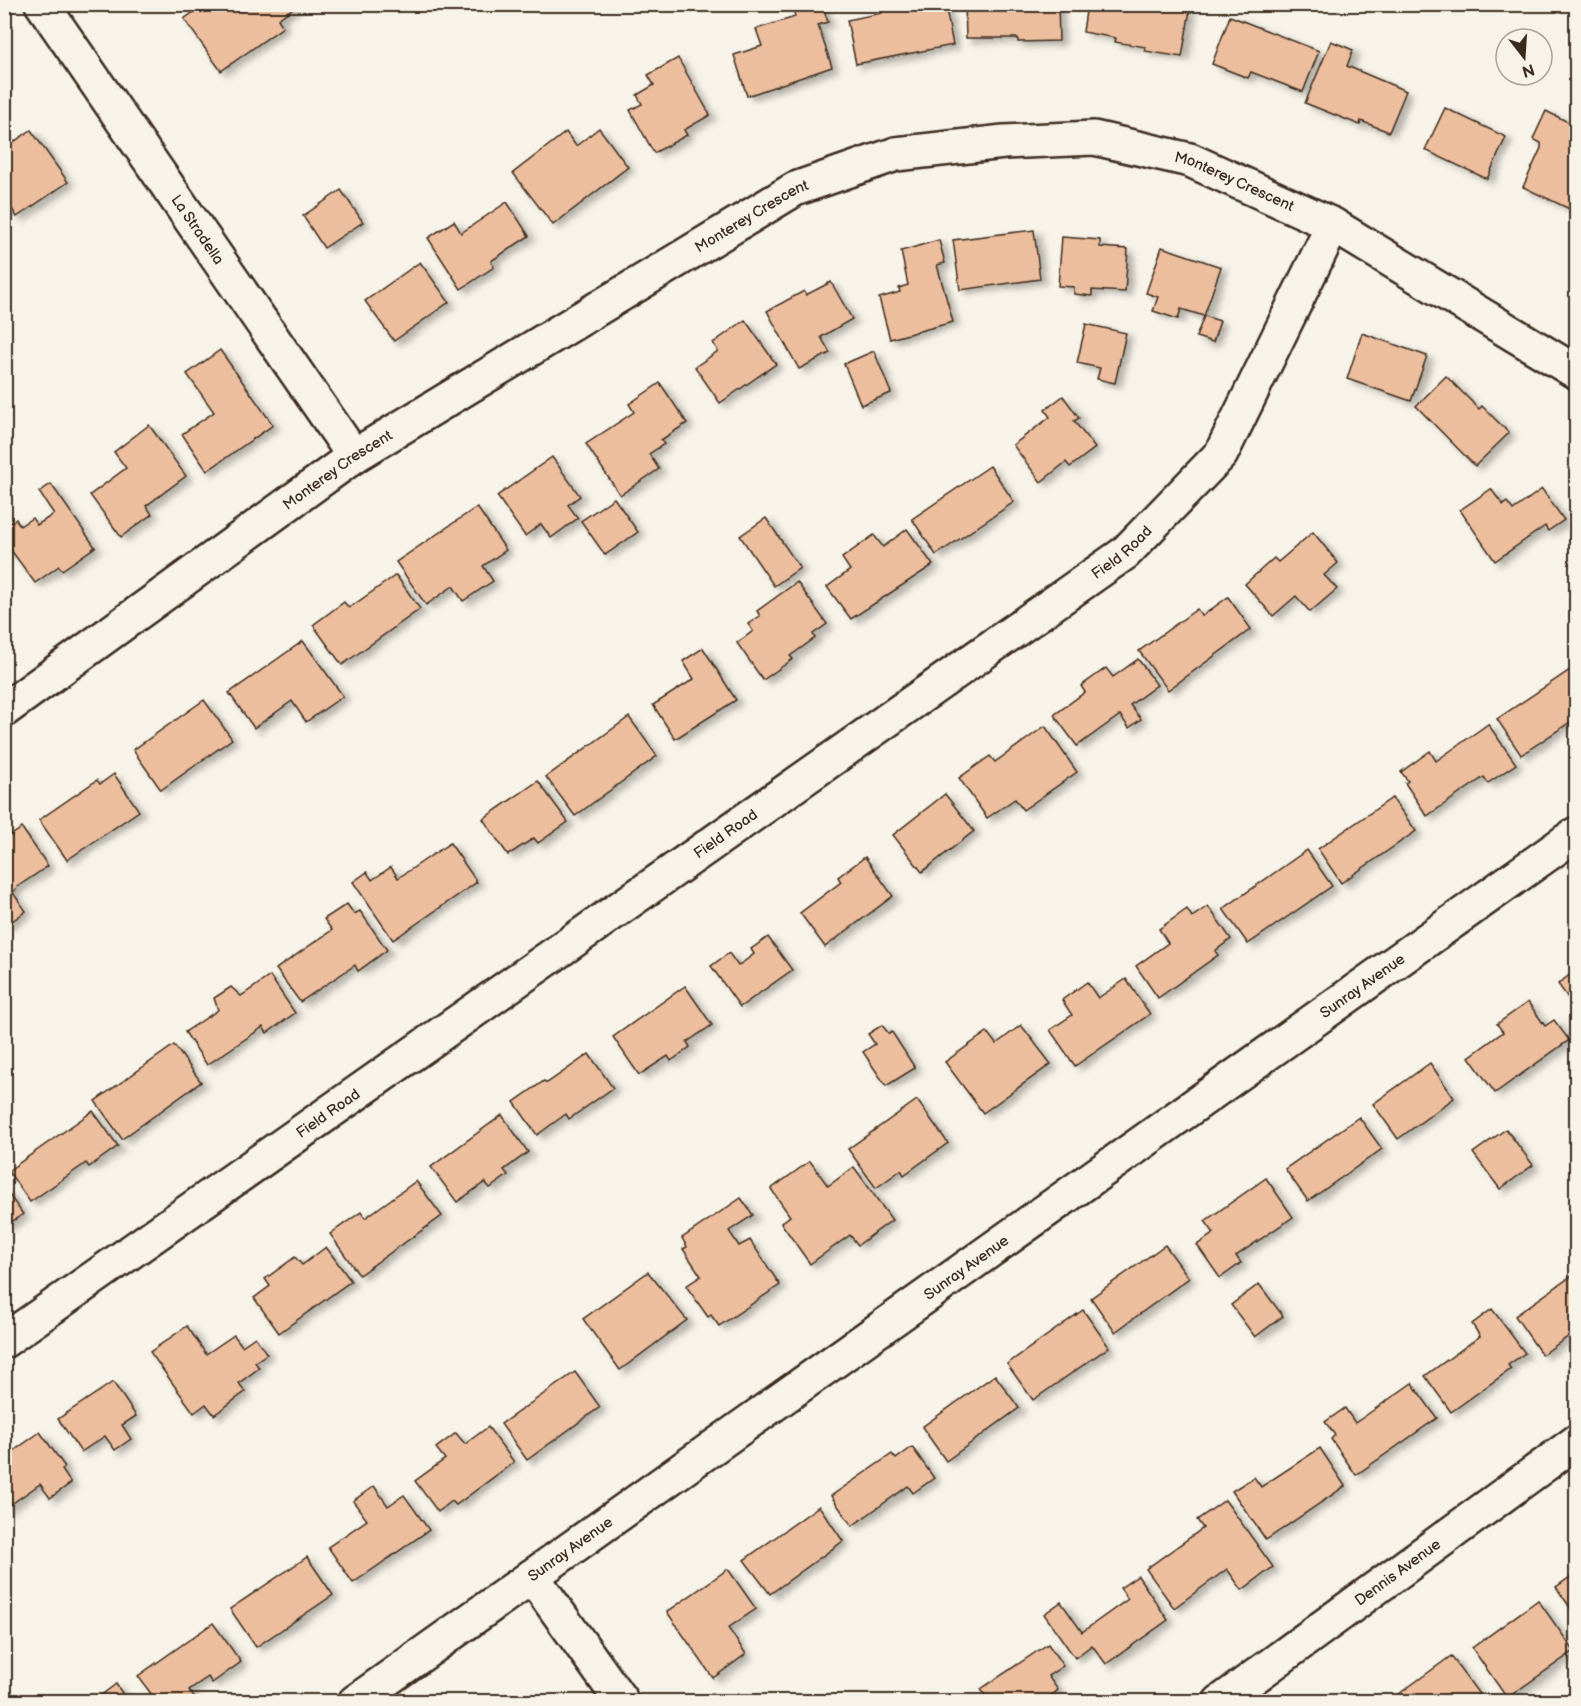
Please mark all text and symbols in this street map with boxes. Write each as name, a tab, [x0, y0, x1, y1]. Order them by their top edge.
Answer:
north arrow	[1494, 27, 1554, 87]
text: N	[1519, 59, 1536, 81]
street label: Monterey Crescent	[1173, 148, 1297, 216]
street label: Monterey Crescent	[692, 176, 811, 257]
street label: La Stradella	[167, 191, 228, 268]
street label: Monterey Crescent	[279, 426, 396, 515]
street label: Field Road	[1088, 522, 1156, 584]
street label: Field Road	[690, 805, 761, 863]
street label: Sunray Avenue	[1317, 950, 1409, 1023]
street label: Field Road	[293, 1085, 364, 1143]
street label: Sunray Avenue	[920, 1231, 1013, 1305]
street label: Sunray Avenue	[524, 1513, 617, 1586]
street label: Dennis Avenue	[1351, 1535, 1445, 1610]

